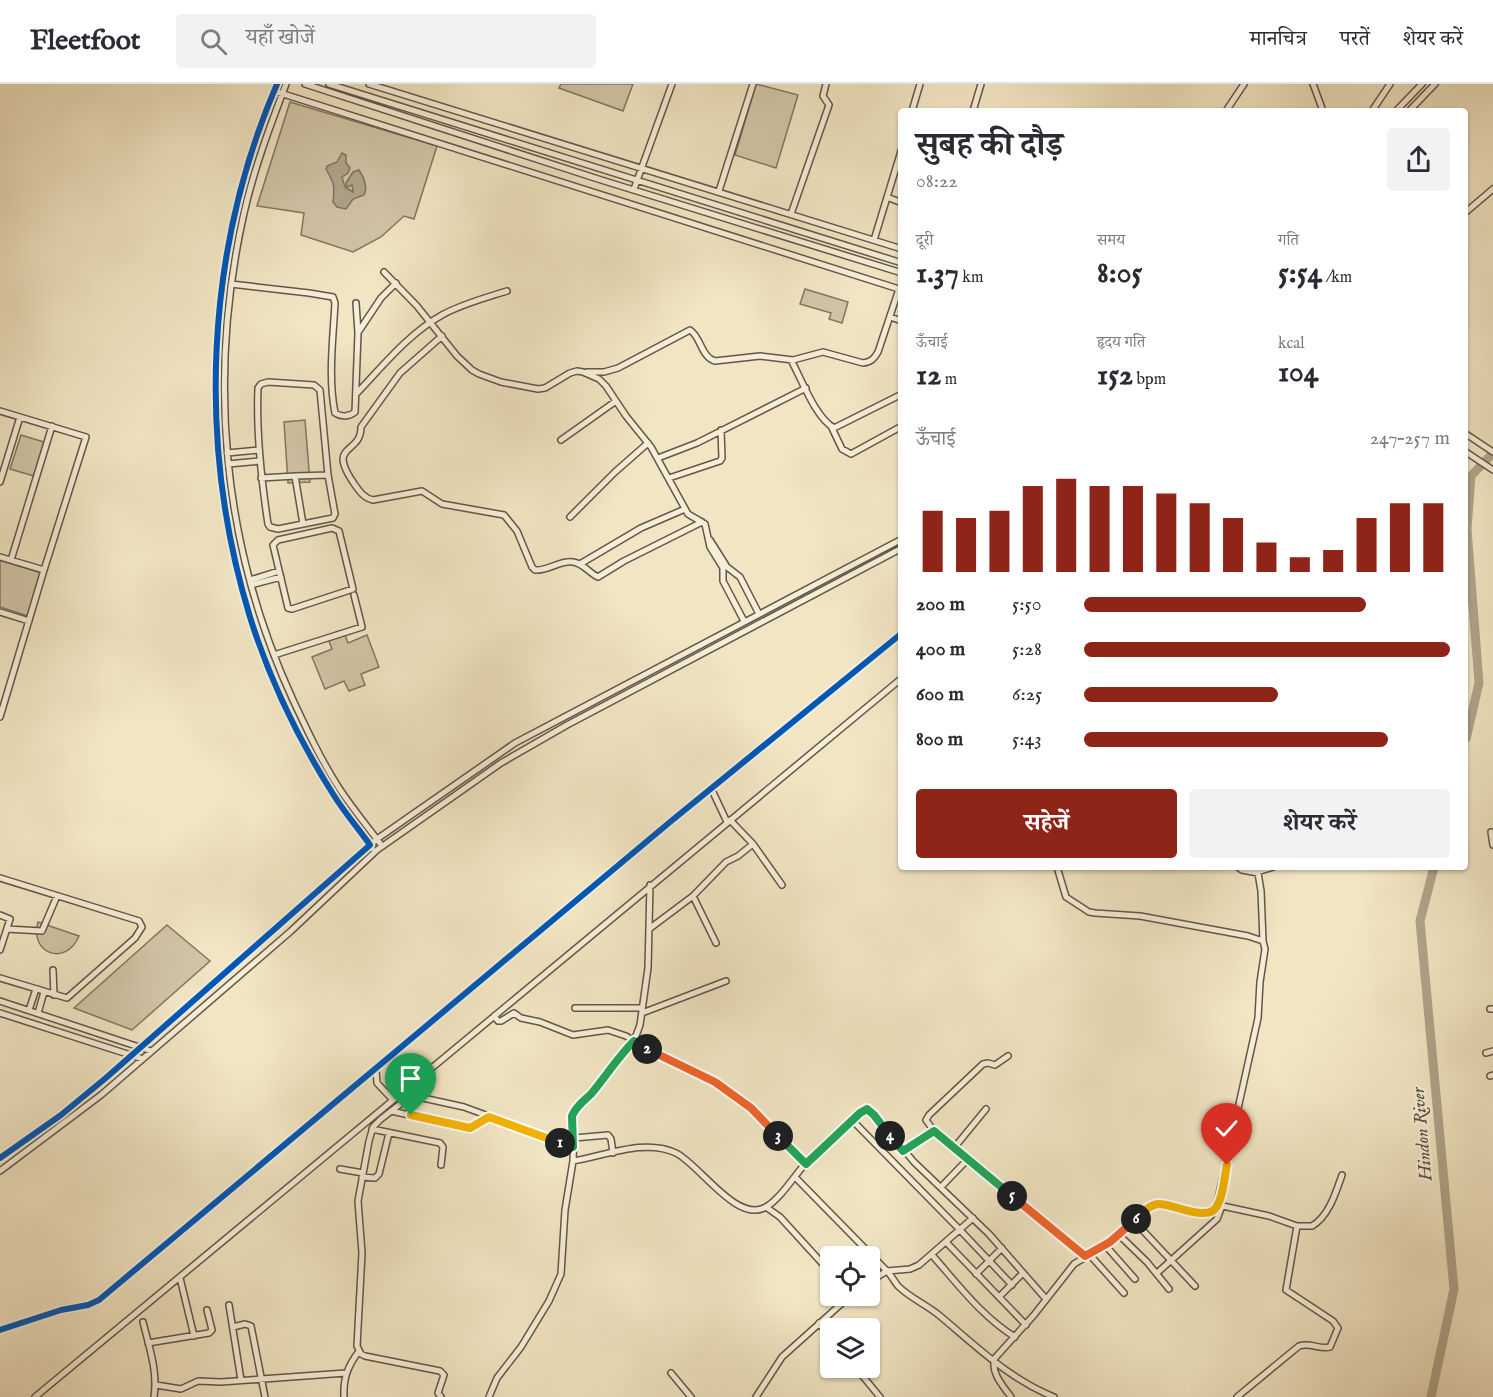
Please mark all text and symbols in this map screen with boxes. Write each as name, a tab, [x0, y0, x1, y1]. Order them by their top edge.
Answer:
search box	[176, 14, 596, 68]
text: Fleetfoot	[30, 24, 140, 59]
text: यहाँ खोजें	[245, 24, 315, 52]
icon: search	[197, 25, 230, 58]
text: मानचित्र	[1250, 26, 1307, 53]
text: परतें	[1340, 26, 1370, 53]
text: शेयर करें	[1403, 26, 1463, 53]
text: सुबह की दौड़	[916, 125, 1063, 167]
button: share	[1387, 128, 1450, 191]
text: 08:22	[916, 169, 958, 194]
text: दूरी	[916, 231, 933, 251]
text: समय	[1097, 231, 1125, 251]
text: गति	[1278, 231, 1299, 251]
text: 1.37	[916, 255, 959, 293]
text: 8:05	[1097, 255, 1142, 293]
text: 5:54	[1278, 255, 1322, 293]
text: km	[959, 268, 983, 288]
text: /km	[1322, 268, 1352, 288]
text: ऊँचाई	[916, 333, 948, 353]
text: हृदय गति	[1097, 333, 1145, 353]
text: kcal	[1278, 334, 1305, 354]
text: 104	[1278, 354, 1318, 392]
text: 12	[916, 357, 941, 395]
text: 152	[1097, 357, 1133, 395]
text: m	[941, 370, 957, 390]
text: bpm	[1133, 370, 1166, 390]
text: 247–257 m	[1370, 426, 1450, 451]
text: ऊँचाई	[916, 427, 955, 452]
text: 200 m	[916, 592, 965, 617]
text: 5:50	[1012, 592, 1042, 617]
text: 400 m	[916, 637, 965, 662]
text: 5:28	[1012, 637, 1042, 662]
text: 600 m	[916, 682, 964, 707]
text: 6:25	[1012, 682, 1042, 707]
text: 800 m	[916, 727, 963, 752]
text: 5:43	[1012, 727, 1042, 752]
button: सहेजें	[916, 789, 1177, 858]
button: शेयर करें	[1189, 789, 1450, 858]
pin: 2	[632, 1034, 662, 1064]
text: 2	[643, 1039, 651, 1059]
pin	[385, 1053, 436, 1115]
icon: arrive	[394, 1062, 427, 1095]
water label: Hindon River	[1407, 1085, 1439, 1183]
pin	[1201, 1103, 1252, 1165]
icon: check	[1210, 1112, 1243, 1145]
pin: 3	[763, 1121, 793, 1151]
pin: 4	[875, 1121, 905, 1151]
text: 3	[775, 1126, 781, 1146]
text: 4	[886, 1126, 894, 1146]
pin: 1	[545, 1128, 575, 1158]
text: 1	[557, 1133, 563, 1153]
pin: 5	[997, 1181, 1027, 1211]
text: 5	[1009, 1186, 1015, 1206]
pin: 6	[1121, 1204, 1151, 1234]
text: 6	[1133, 1209, 1139, 1229]
map controls	[820, 1246, 880, 1378]
button: locate	[820, 1246, 880, 1306]
button: layers	[820, 1318, 880, 1378]

